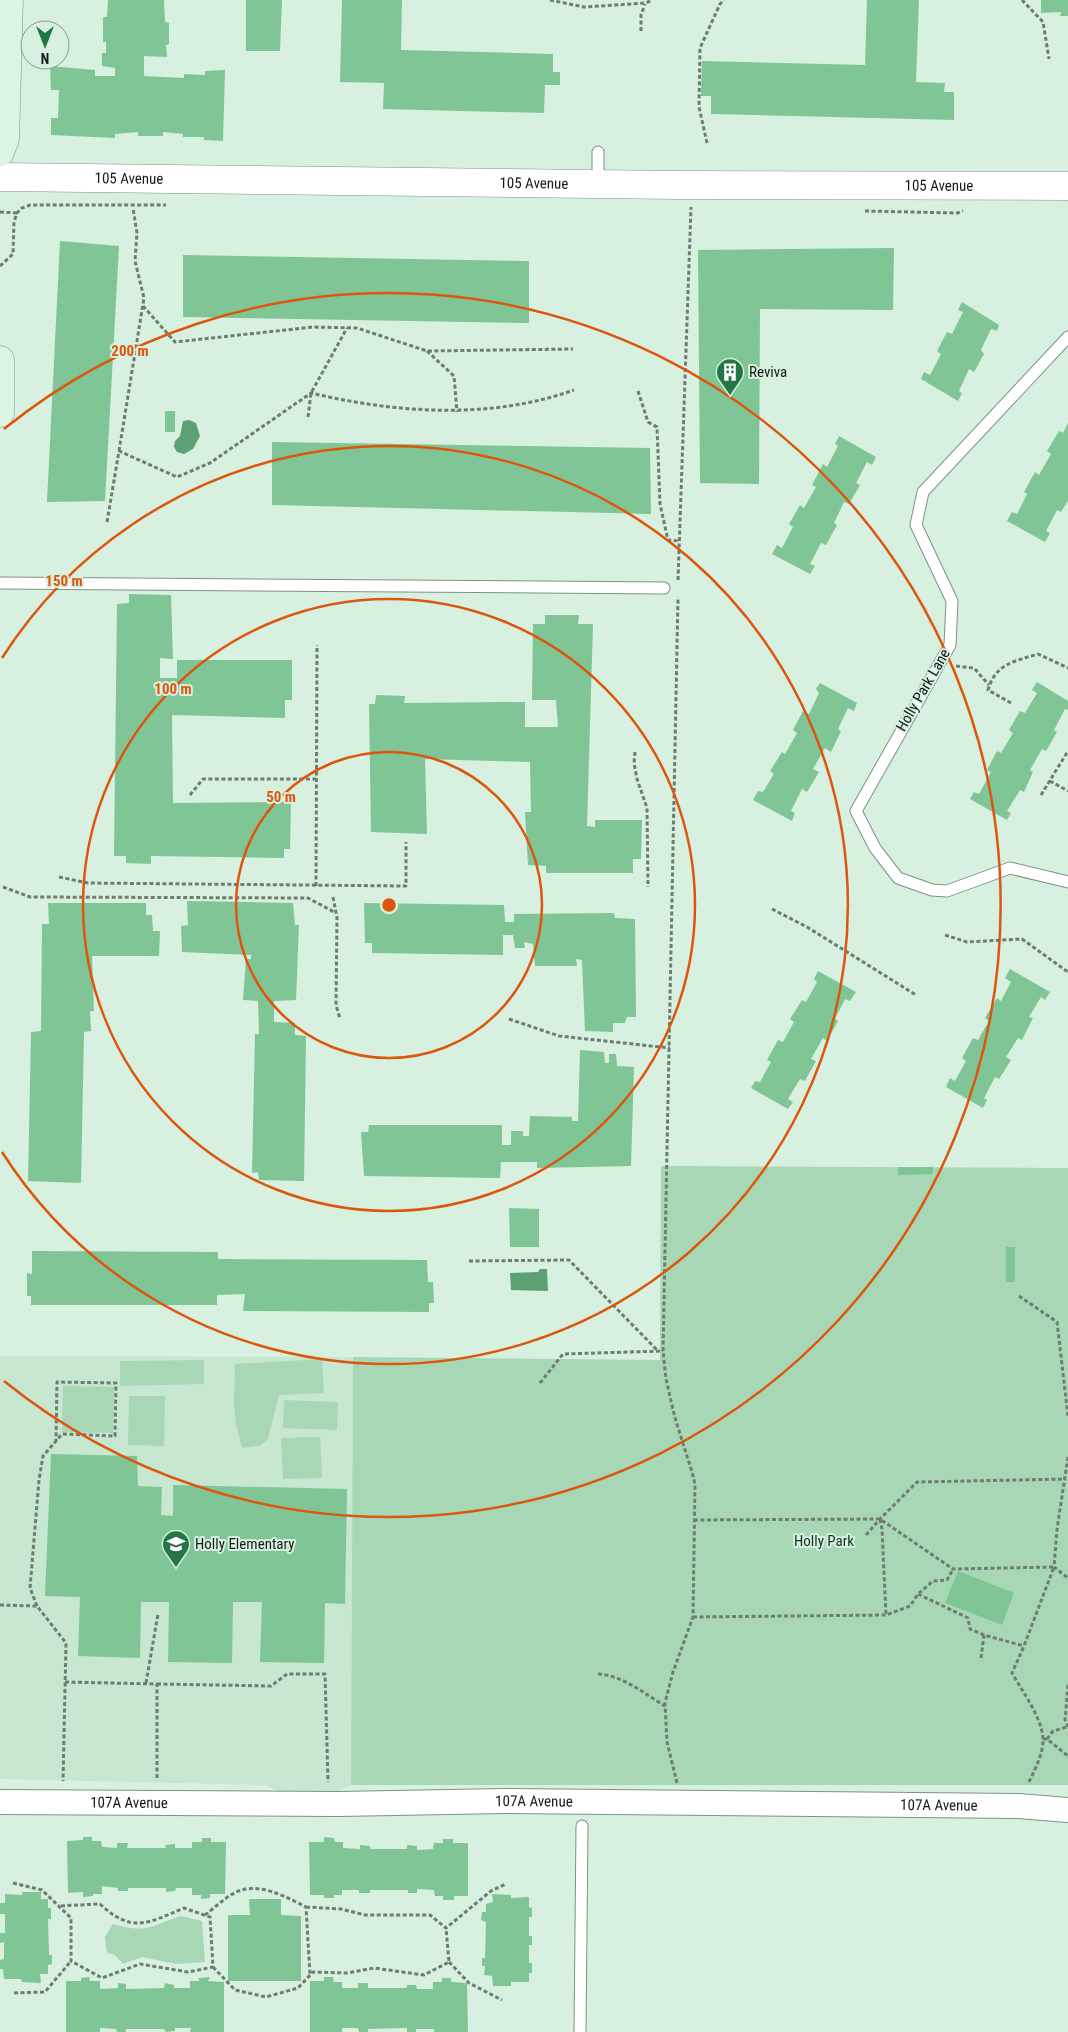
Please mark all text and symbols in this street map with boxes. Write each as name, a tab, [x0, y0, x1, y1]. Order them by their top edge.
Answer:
north arrow	[20, 20, 70, 70]
text: N	[41, 50, 49, 66]
street label: 105 Avenue	[94, 169, 164, 188]
street label: 105 Avenue	[499, 174, 569, 193]
street label: 105 Avenue	[904, 177, 973, 195]
text: 200 m	[111, 342, 149, 360]
building icon: Reviva	[715, 357, 745, 396]
place label: Reviva	[749, 363, 787, 381]
text: 150 m	[45, 572, 83, 590]
street label: Holly Park Lane	[892, 646, 954, 734]
text: 100 m	[154, 680, 192, 698]
text: 50 m	[266, 788, 296, 806]
centre of rings	[380, 896, 398, 914]
school or university icon: Holly Elementary	[161, 1529, 191, 1568]
park label: Holly Park	[794, 1532, 854, 1550]
place label: Holly Elementary	[195, 1535, 295, 1553]
street label: 107A Avenue	[495, 1792, 573, 1811]
street label: 107A Avenue	[90, 1794, 168, 1812]
street label: 107A Avenue	[900, 1796, 978, 1815]

